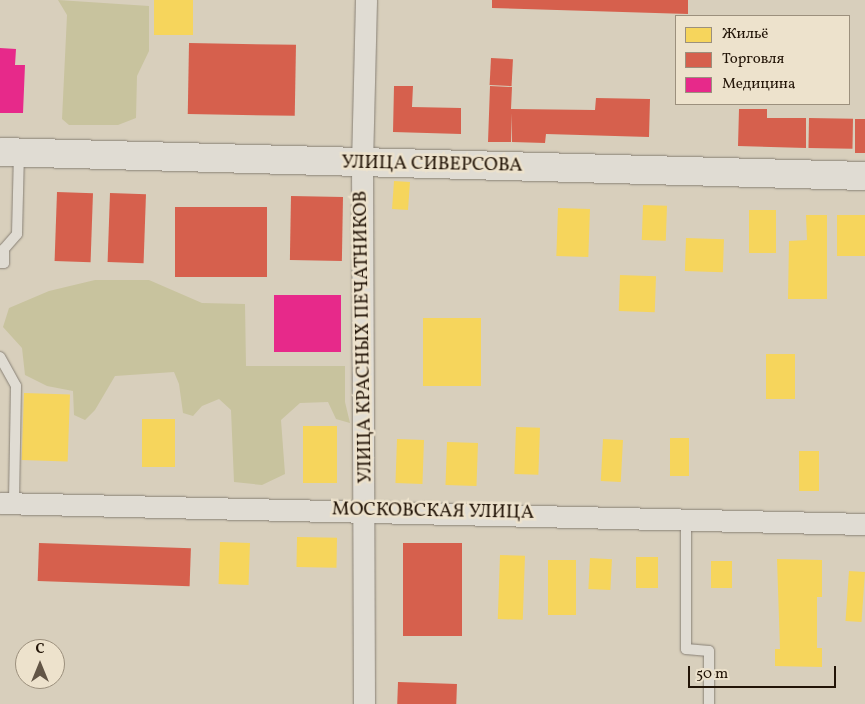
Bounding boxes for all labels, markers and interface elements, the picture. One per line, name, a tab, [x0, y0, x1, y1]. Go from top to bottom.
legend	[675, 15, 850, 105]
text: Жильё	[722, 24, 768, 45]
text: Торговля	[722, 49, 784, 70]
text: Медицина	[722, 74, 795, 95]
street label: УЛИЦА СИВЕРСОВА	[341, 152, 523, 178]
street label: УЛИЦА КРАСНЫХ ПЕЧАТНИКОВ	[350, 190, 378, 484]
street label: МОСКОВСКАЯ УЛИЦА	[332, 499, 534, 525]
north arrow	[15, 639, 65, 689]
text: С	[35, 640, 45, 659]
scale bar	[690, 656, 838, 688]
text: 50 m	[696, 664, 728, 685]

